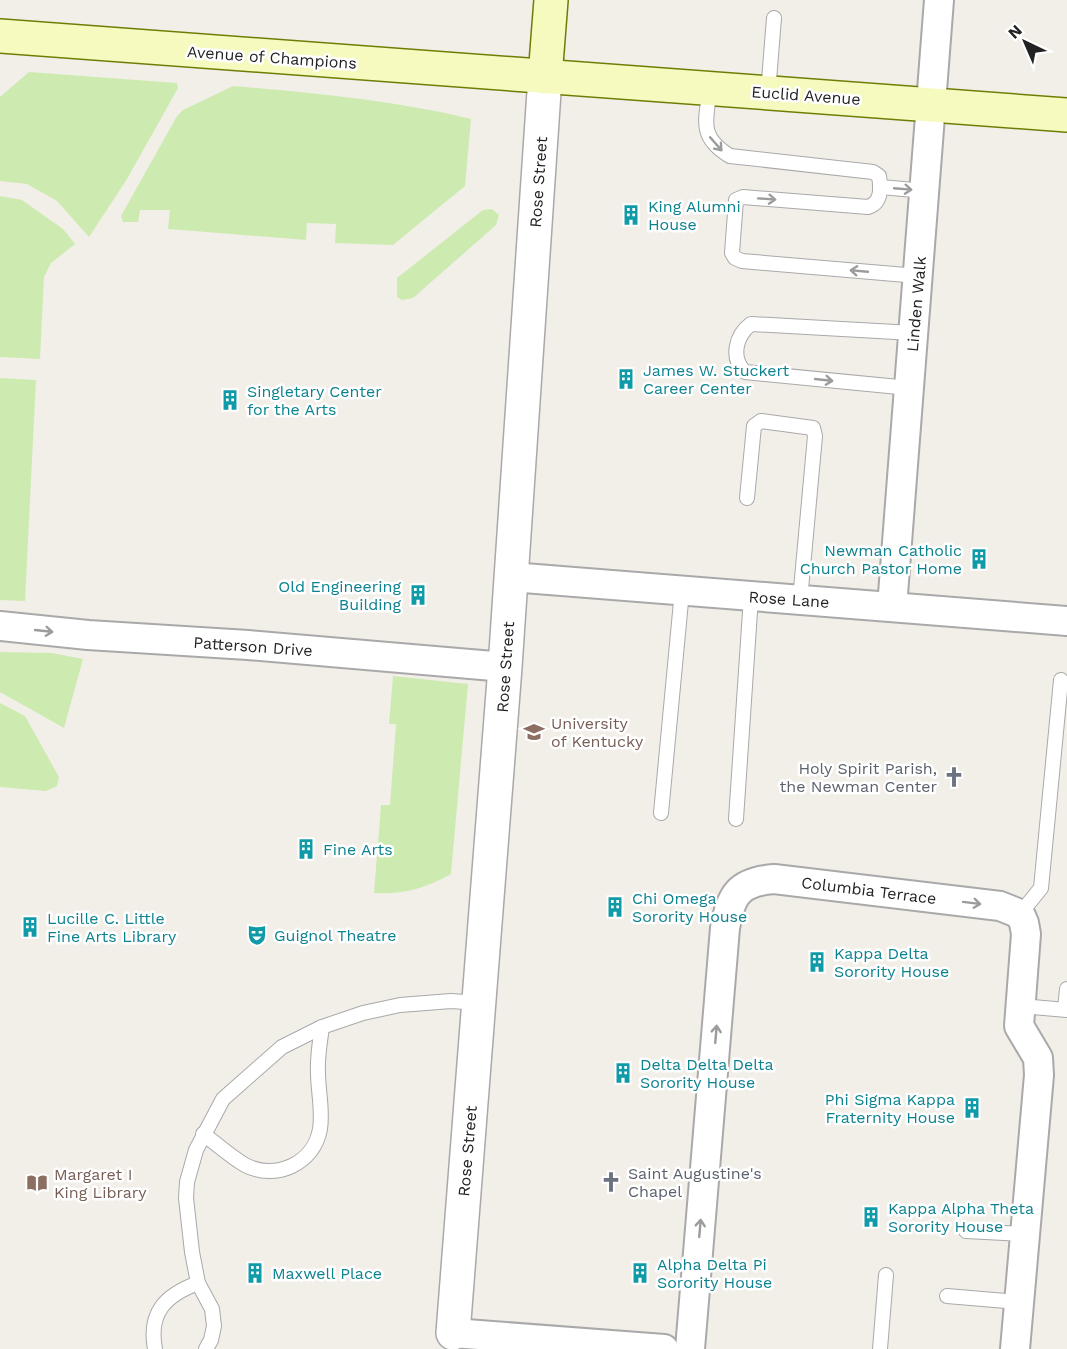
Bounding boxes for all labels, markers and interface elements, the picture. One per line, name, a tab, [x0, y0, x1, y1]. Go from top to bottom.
north arrow	[995, 12, 1055, 72]
text: N	[1004, 21, 1026, 43]
street label: Avenue of Champions	[186, 42, 357, 73]
street label: Euclid Avenue	[751, 82, 861, 109]
one-way arrow	[708, 135, 722, 151]
street label: Rose Street	[526, 136, 551, 228]
one-way arrow	[893, 184, 913, 195]
one-way arrow	[757, 194, 777, 205]
place label: King Alumni House	[648, 197, 741, 234]
building icon: King Alumni House	[619, 203, 643, 227]
street label: Linden Walk	[903, 256, 930, 353]
one-way arrow	[850, 265, 870, 276]
place label: James W. Stuckert Career Center	[643, 361, 790, 398]
building icon: James W. Stuckert Career Center	[614, 367, 638, 391]
one-way arrow	[814, 375, 834, 386]
place label: Singletary Center for the Arts	[247, 382, 382, 419]
building icon: Singletary Center for the Arts	[218, 388, 242, 412]
place label: Newman Catholic Church Pastor Home	[800, 541, 962, 578]
building icon: Newman Catholic Church Pastor Home	[967, 547, 991, 571]
place label: Old Engineering Building	[278, 577, 401, 614]
building icon: Old Engineering Building	[406, 583, 430, 607]
street label: Rose Lane	[748, 587, 830, 612]
street label: Rose Street	[493, 621, 518, 713]
one-way arrow	[34, 626, 54, 637]
street label: Patterson Drive	[193, 633, 313, 660]
place label: University of Kentucky	[551, 714, 644, 751]
school or university icon: University of Kentucky	[522, 720, 546, 744]
place label: Holy Spirit Parish, the Newman Center	[780, 759, 937, 796]
church icon: Holy Spirit Parish, the Newman Center	[942, 765, 966, 789]
building icon: Fine Arts	[294, 837, 318, 861]
place label: Fine Arts	[323, 840, 393, 859]
street label: Columbia Terrace	[800, 873, 937, 908]
place label: Chi Omega Sorority House	[632, 889, 747, 926]
building icon: Chi Omega Sorority House	[603, 895, 627, 919]
one-way arrow	[962, 897, 982, 908]
place label: Lucille C. Little Fine Arts Library	[47, 909, 177, 946]
building icon: Lucille C. Little Fine Arts Library	[18, 915, 42, 939]
theatre icon: Guignol Theatre	[245, 923, 269, 947]
place label: Guignol Theatre	[274, 926, 397, 945]
place label: Kappa Delta Sorority House	[834, 944, 949, 981]
building icon: Kappa Delta Sorority House	[805, 950, 829, 974]
one-way arrow	[711, 1024, 722, 1044]
place label: Delta Delta Delta Sorority House	[640, 1055, 774, 1092]
building icon: Delta Delta Delta Sorority House	[611, 1061, 635, 1085]
place label: Phi Sigma Kappa Fraternity House	[825, 1090, 955, 1127]
building icon: Phi Sigma Kappa Fraternity House	[960, 1096, 984, 1120]
street label: Rose Street	[454, 1104, 481, 1197]
place label: Saint Augustine's Chapel	[628, 1164, 762, 1201]
place label: Margaret I King Library	[54, 1165, 147, 1202]
church icon: Saint Augustine's Chapel	[599, 1170, 623, 1194]
library icon: Margaret I King Library	[25, 1171, 49, 1195]
place label: Kappa Alpha Theta Sorority House	[888, 1199, 1034, 1236]
building icon: Kappa Alpha Theta Sorority House	[859, 1205, 883, 1229]
one-way arrow	[695, 1218, 706, 1238]
place label: Alpha Delta Pi Sorority House	[657, 1255, 772, 1292]
building icon: Maxwell Place	[243, 1261, 267, 1285]
building icon: Alpha Delta Pi Sorority House	[628, 1261, 652, 1285]
place label: Maxwell Place	[272, 1264, 382, 1283]

